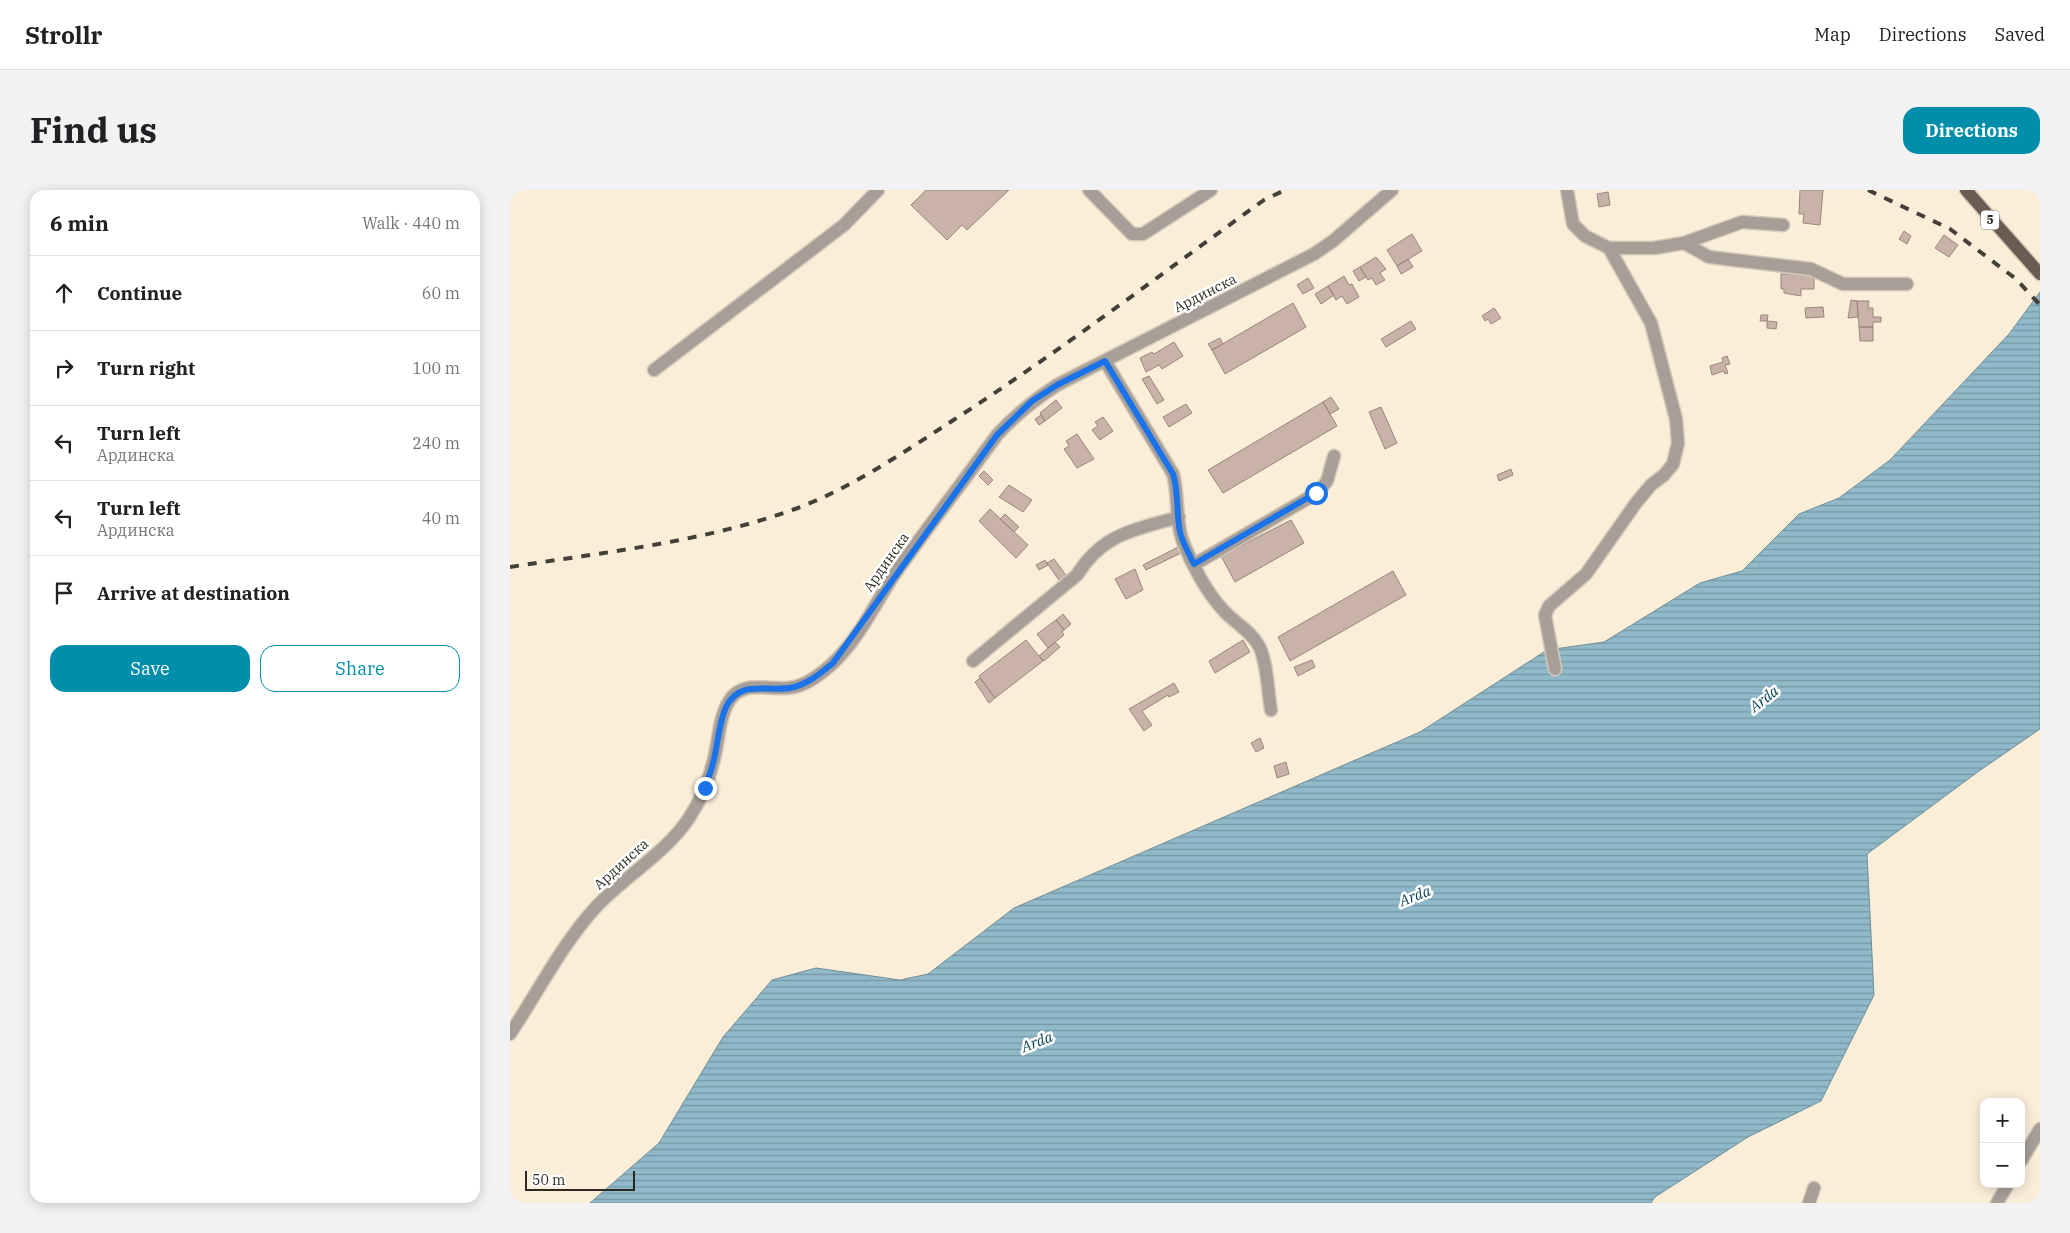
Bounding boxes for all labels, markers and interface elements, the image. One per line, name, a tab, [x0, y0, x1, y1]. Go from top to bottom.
text: Strollr	[25, 19, 102, 51]
text: Map	[1814, 23, 1851, 46]
text: Directions	[1879, 23, 1967, 46]
text: Saved	[1995, 23, 2045, 46]
text: Find us	[30, 107, 157, 153]
button: Directions	[1903, 107, 2040, 154]
text: 6 min	[50, 209, 109, 237]
road number: 5	[1981, 210, 1999, 230]
text: Walk · 440 m	[362, 213, 460, 233]
street label: Ардинска	[1171, 269, 1240, 316]
icon: ahead	[50, 279, 78, 307]
text: Continue	[97, 281, 182, 305]
text: 60 m	[422, 283, 460, 303]
icon: right	[50, 354, 78, 382]
text: Turn right	[97, 356, 195, 380]
text: 100 m	[412, 358, 460, 378]
text: Turn left	[97, 421, 180, 445]
icon: left	[50, 429, 78, 457]
text: 240 m	[412, 433, 460, 453]
text: Ардинска	[97, 445, 175, 465]
route start	[1305, 482, 1328, 505]
text: Turn left	[97, 496, 180, 520]
icon: left	[50, 504, 78, 532]
text: 40 m	[422, 508, 460, 528]
text: Ардинска	[97, 520, 175, 540]
street label: Ардинска	[859, 529, 913, 595]
icon: arrive	[50, 579, 78, 607]
text: Arrive at destination	[97, 581, 290, 605]
button: Save	[50, 645, 250, 692]
button: Share	[260, 645, 460, 692]
water label: Arda	[1744, 681, 1783, 717]
route end	[694, 777, 717, 800]
street label: Ардинска	[590, 834, 652, 893]
water label: Arda	[1395, 881, 1434, 911]
water label: Arda	[1017, 1027, 1056, 1057]
map controls	[1980, 1098, 2025, 1188]
button: +	[1980, 1098, 2025, 1143]
button: −	[1980, 1143, 2025, 1188]
scale bar	[525, 1168, 635, 1191]
text: 50 m	[532, 1171, 565, 1189]

